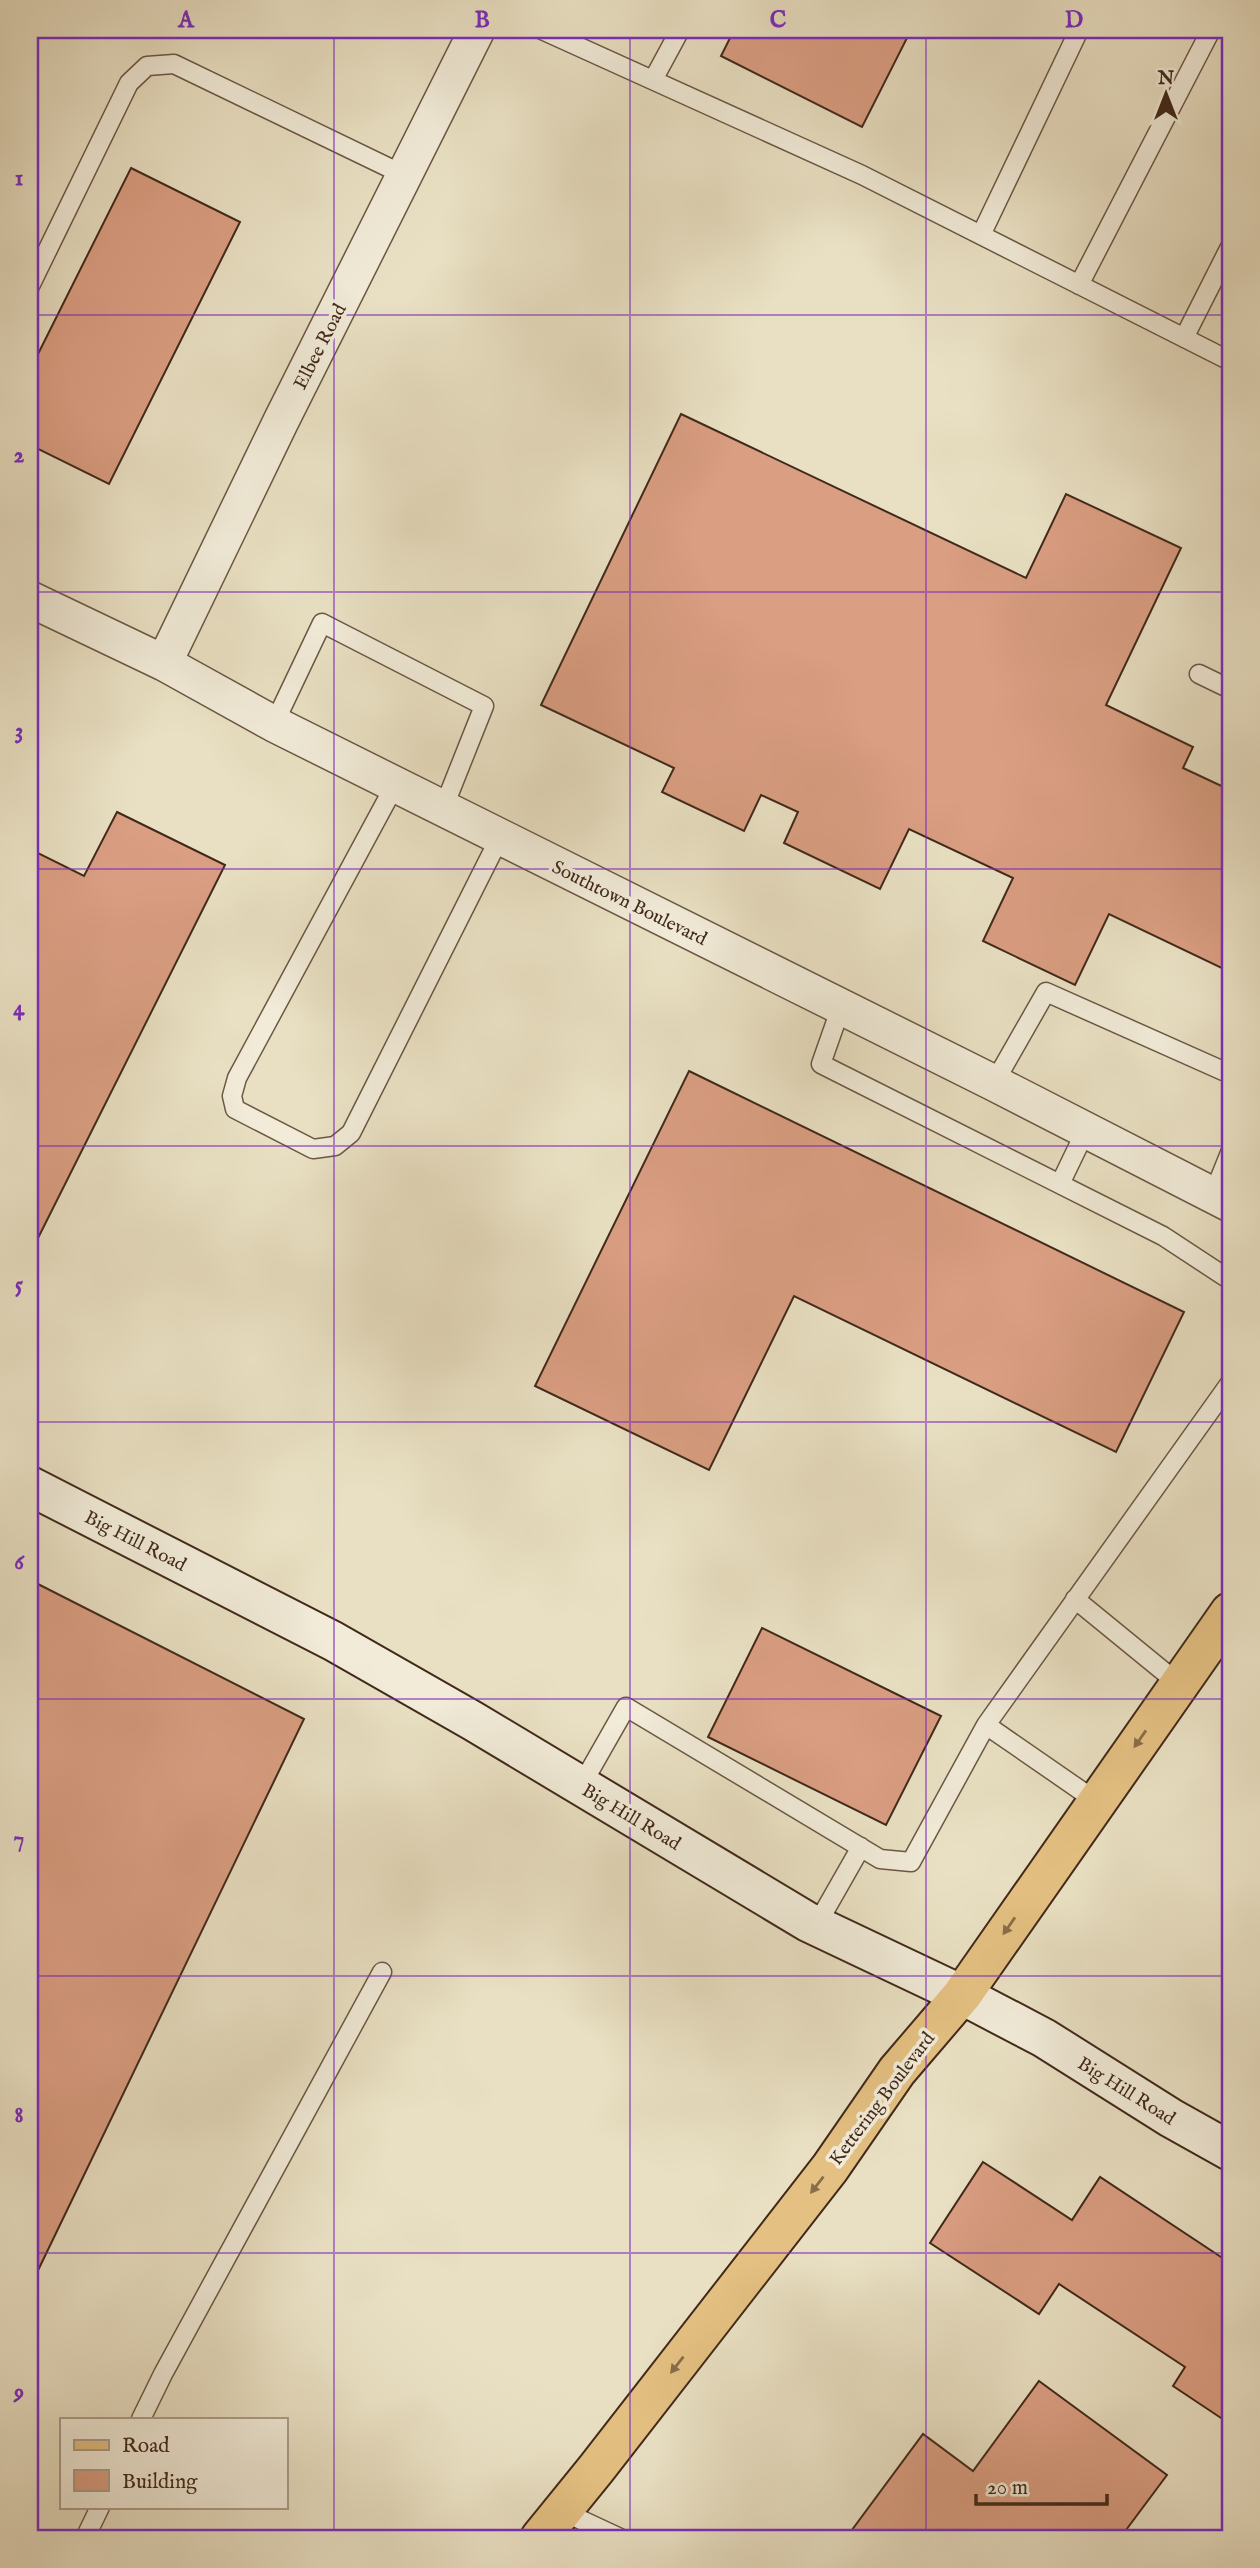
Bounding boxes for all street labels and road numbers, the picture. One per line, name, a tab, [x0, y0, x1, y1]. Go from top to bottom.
street label: Elbee Road	[289, 299, 353, 394]
street label: Southtown Boulevard	[548, 856, 711, 952]
street label: Big Hill Road	[80, 1506, 191, 1578]
street label: Big Hill Road	[577, 1779, 685, 1857]
street label: Kettering Boulevard	[825, 2027, 941, 2171]
street label: Big Hill Road	[1073, 2052, 1180, 2132]

